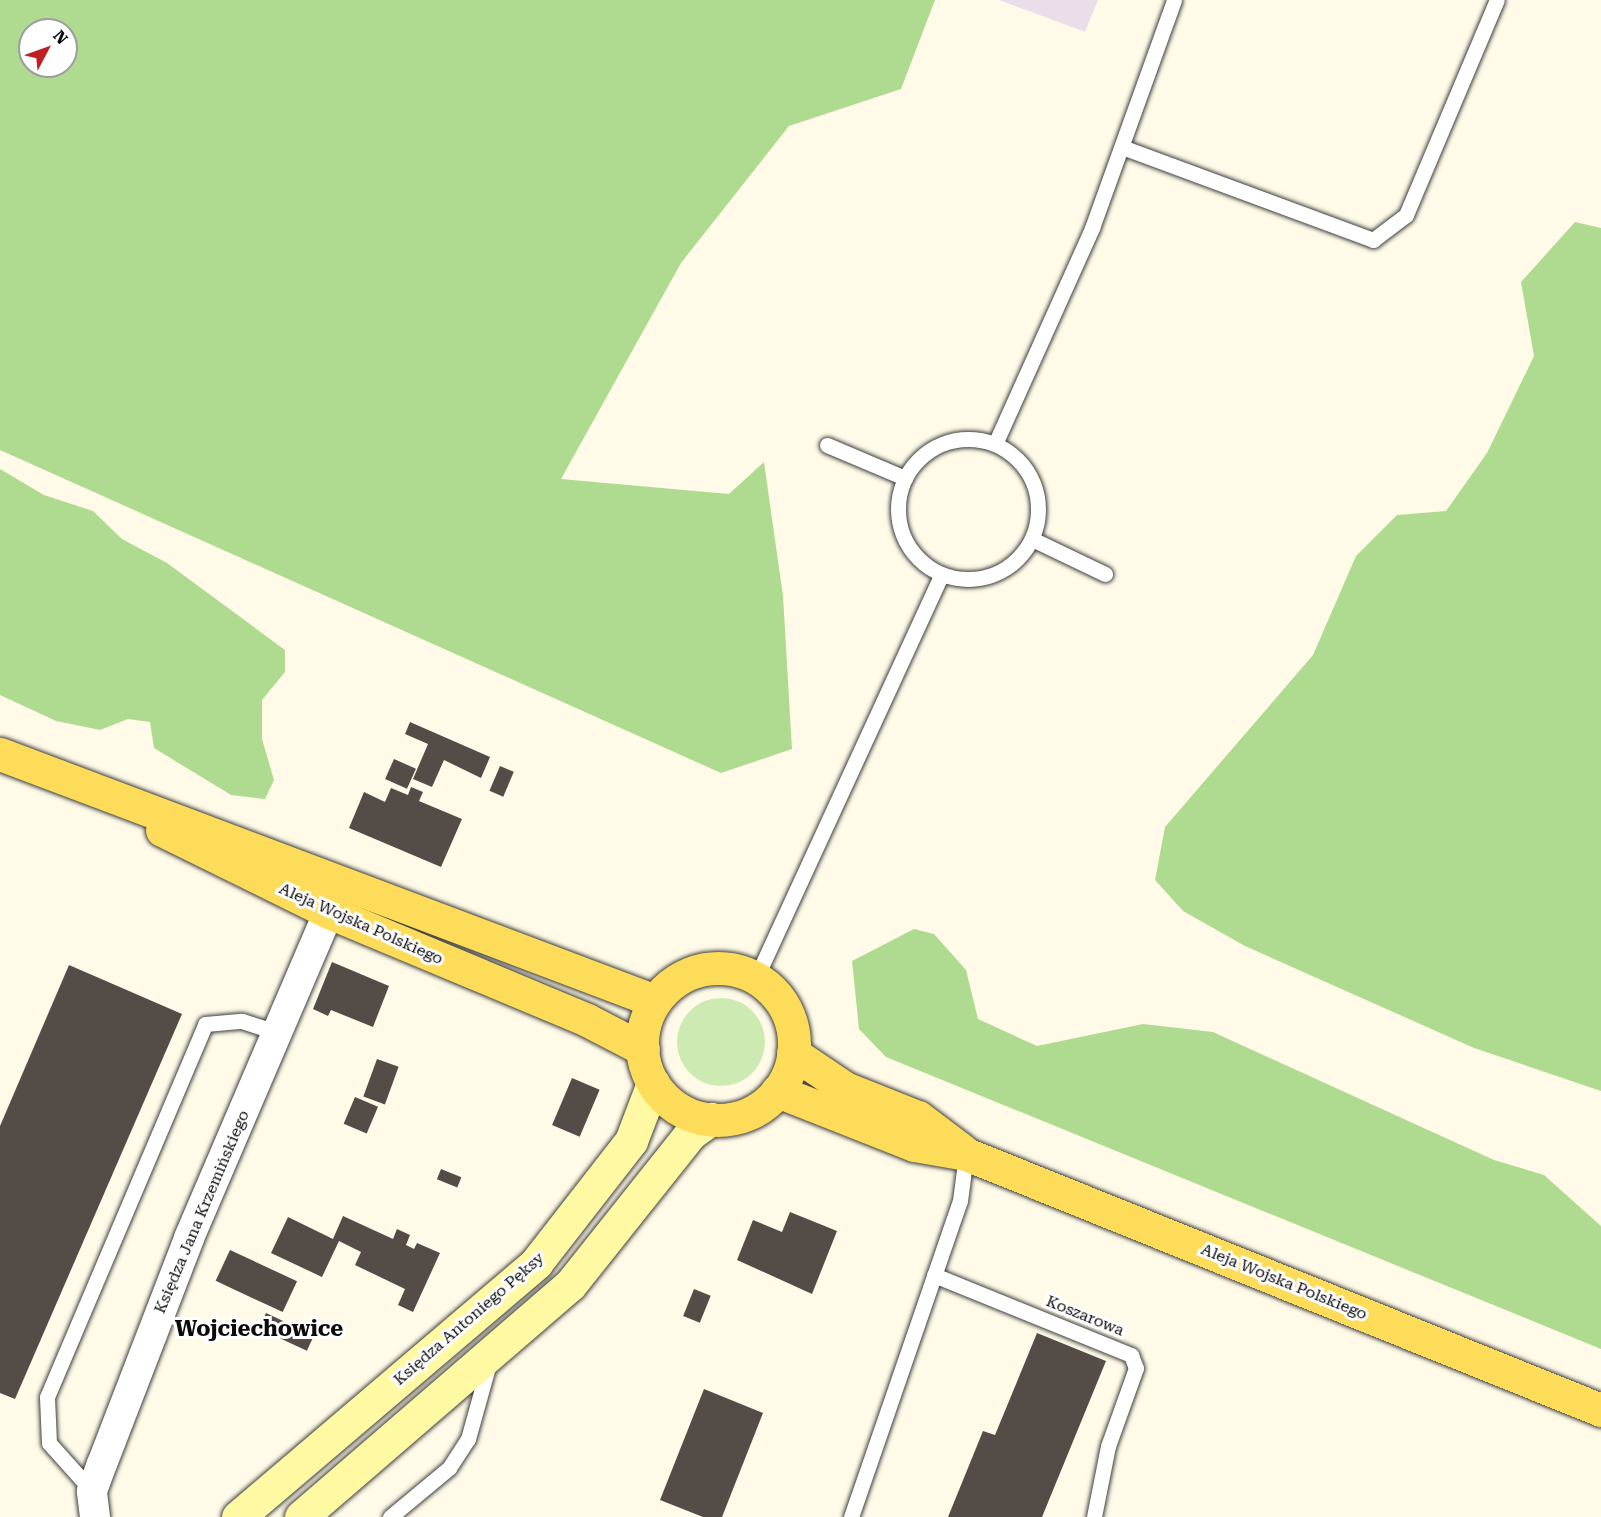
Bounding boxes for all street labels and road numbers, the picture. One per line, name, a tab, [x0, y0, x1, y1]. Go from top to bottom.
street label: Aleja Wojska Polskiego	[276, 879, 446, 969]
street label: Księdza Jana Krzemińskiego	[150, 1108, 254, 1316]
street label: Aleja Wojska Polskiego	[1198, 1240, 1370, 1324]
street label: Księdza Antoniego Pęksy	[390, 1248, 548, 1390]
street label: Koszarowa	[1043, 1292, 1127, 1340]

